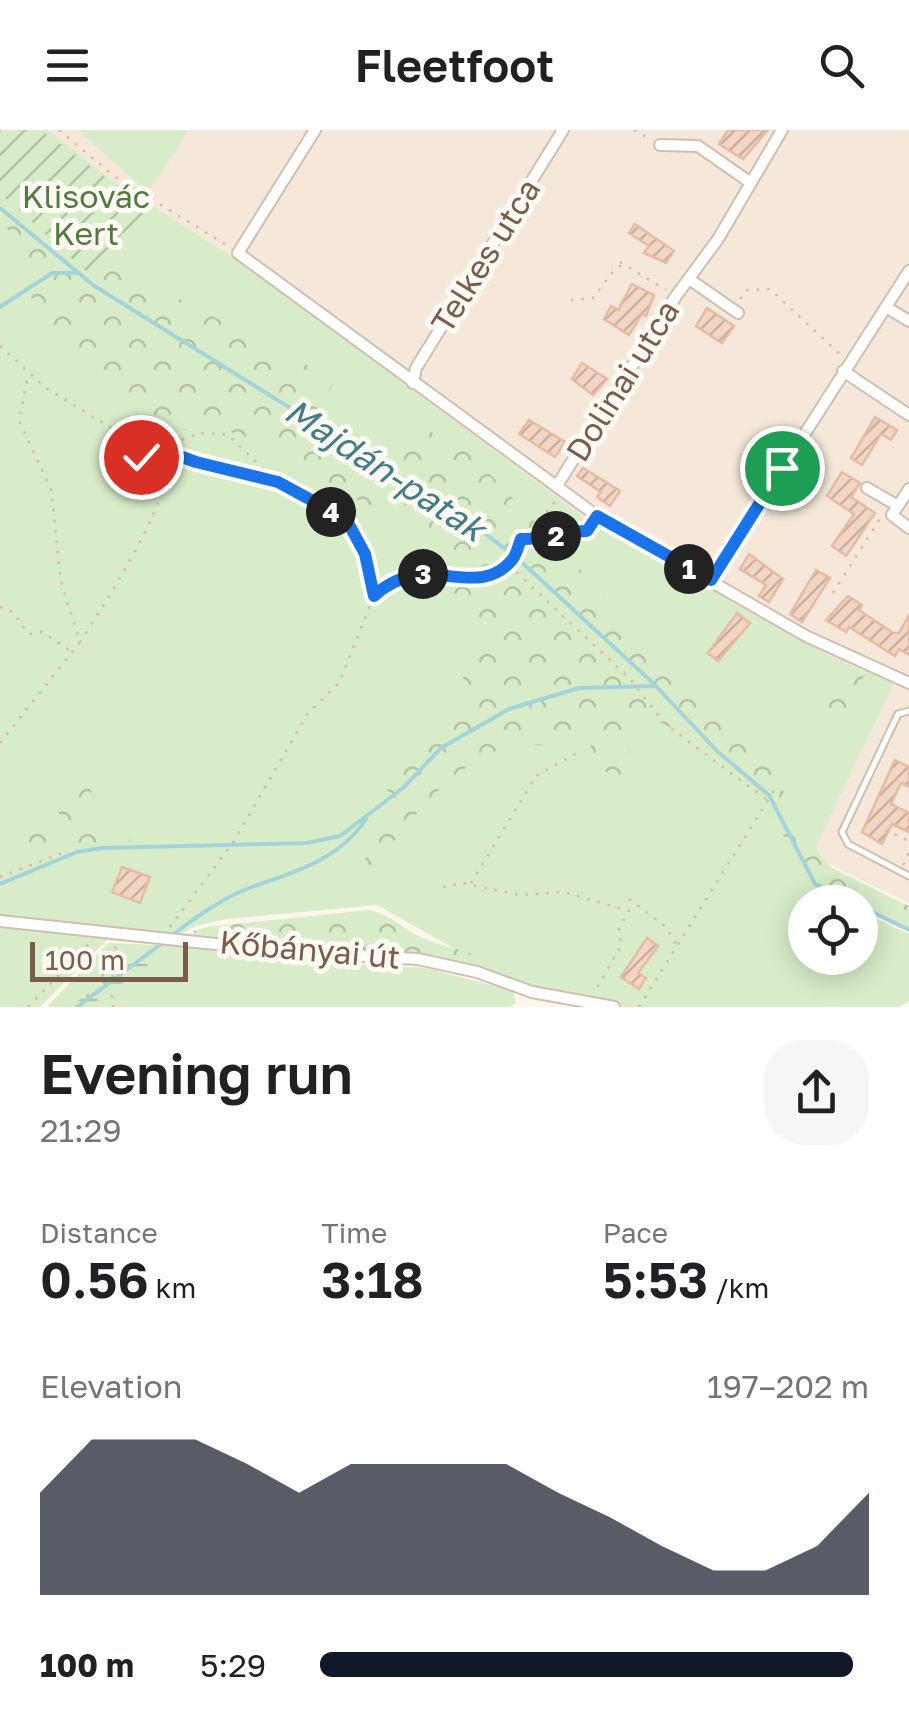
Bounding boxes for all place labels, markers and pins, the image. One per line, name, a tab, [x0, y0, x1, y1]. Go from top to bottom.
pin	[99, 415, 184, 500]
pin	[740, 426, 825, 511]
pin: 4	[306, 487, 356, 537]
pin: 2	[531, 511, 581, 561]
pin: 1	[664, 544, 714, 594]
pin: 3	[398, 549, 448, 599]

